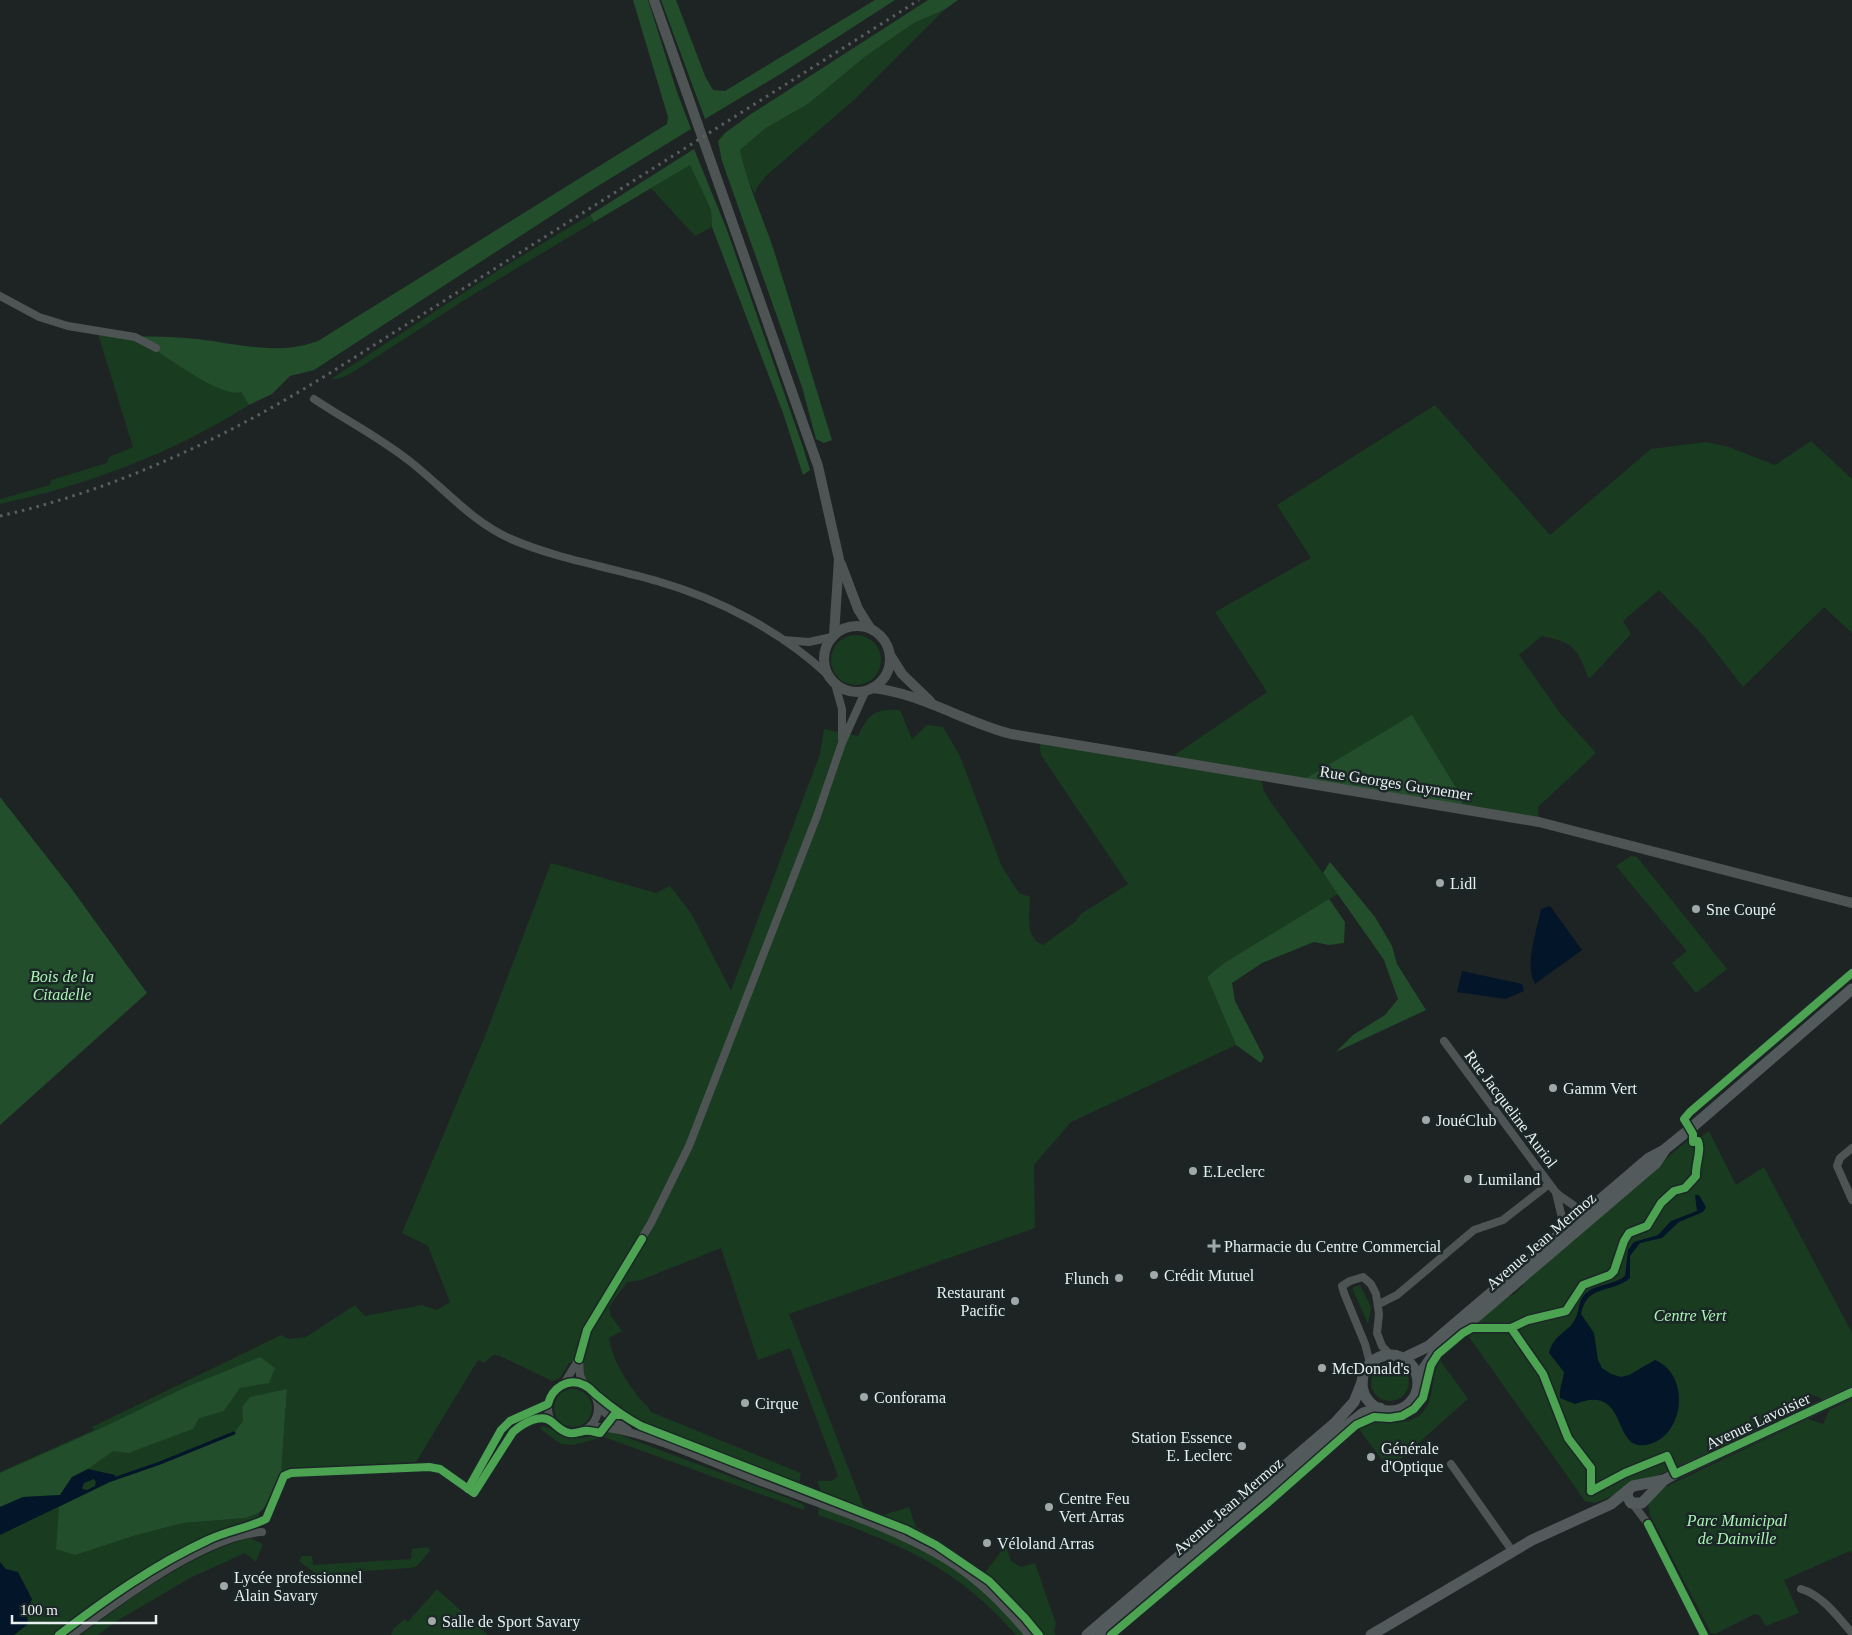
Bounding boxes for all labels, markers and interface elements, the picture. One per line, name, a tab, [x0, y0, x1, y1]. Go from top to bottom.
street label: Rue Georges Guynemer	[1318, 763, 1474, 805]
place label: Lidl	[1450, 875, 1477, 892]
marker: Lidl	[1434, 877, 1446, 889]
place label: Sne Coupé	[1706, 901, 1776, 919]
marker: Sne Coupé	[1690, 903, 1702, 915]
park label: Bois de la Citadelle	[30, 968, 94, 1003]
street label: Rue Jacqueline Auriol	[1461, 1047, 1561, 1172]
place label: Gamm Vert	[1563, 1080, 1637, 1097]
marker: Gamm Vert	[1547, 1082, 1559, 1094]
place label: JouéClub	[1436, 1112, 1496, 1129]
marker: JouéClub	[1420, 1114, 1432, 1126]
place label: E.Leclerc	[1203, 1163, 1265, 1180]
marker: E.Leclerc	[1187, 1165, 1199, 1177]
place label: Lumiland	[1478, 1171, 1540, 1188]
marker: Lumiland	[1462, 1173, 1474, 1185]
street label: Avenue Jean Mermoz	[1483, 1189, 1599, 1293]
place label: Pharmacie du Centre Commercial	[1224, 1238, 1442, 1255]
marker: Pharmacie du Centre Commercial	[1208, 1240, 1220, 1252]
place label: Crédit Mutuel	[1164, 1267, 1255, 1284]
marker: Crédit Mutuel	[1148, 1269, 1160, 1281]
place label: Flunch	[1065, 1270, 1109, 1287]
marker: Flunch	[1113, 1272, 1125, 1284]
place label: Restaurant Pacific	[937, 1284, 1006, 1319]
marker: Restaurant Pacific	[1009, 1295, 1021, 1307]
park label: Centre Vert	[1654, 1307, 1727, 1324]
place label: McDonald's	[1332, 1360, 1410, 1377]
marker: McDonald's	[1316, 1362, 1328, 1374]
place label: Conforama	[874, 1389, 946, 1406]
street label: Avenue Lavoisier	[1703, 1389, 1813, 1453]
marker: Conforama	[858, 1391, 870, 1403]
place label: Cirque	[755, 1395, 799, 1413]
marker: Cirque	[739, 1397, 751, 1409]
place label: Station Essence E. Leclerc	[1131, 1429, 1232, 1464]
marker: Station Essence E. Leclerc	[1236, 1440, 1248, 1452]
place label: Générale d'Optique	[1381, 1440, 1443, 1476]
marker: Générale d'Optique	[1365, 1451, 1377, 1463]
street label: Avenue Jean Mermoz	[1170, 1454, 1286, 1558]
place label: Centre Feu Vert Arras	[1059, 1490, 1130, 1525]
marker: Centre Feu Vert Arras	[1043, 1501, 1055, 1513]
park label: Parc Municipal de Dainville	[1686, 1512, 1788, 1547]
place label: Véloland Arras	[997, 1535, 1094, 1552]
marker: Véloland Arras	[981, 1537, 993, 1549]
place label: Lycée professionnel Alain Savary	[234, 1569, 363, 1605]
marker: Lycée professionnel Alain Savary	[218, 1580, 230, 1592]
scale bar	[12, 1592, 156, 1624]
text: 100 m	[20, 1602, 58, 1618]
place label: Salle de Sport Savary	[442, 1613, 580, 1631]
marker: Salle de Sport Savary	[426, 1615, 438, 1627]

